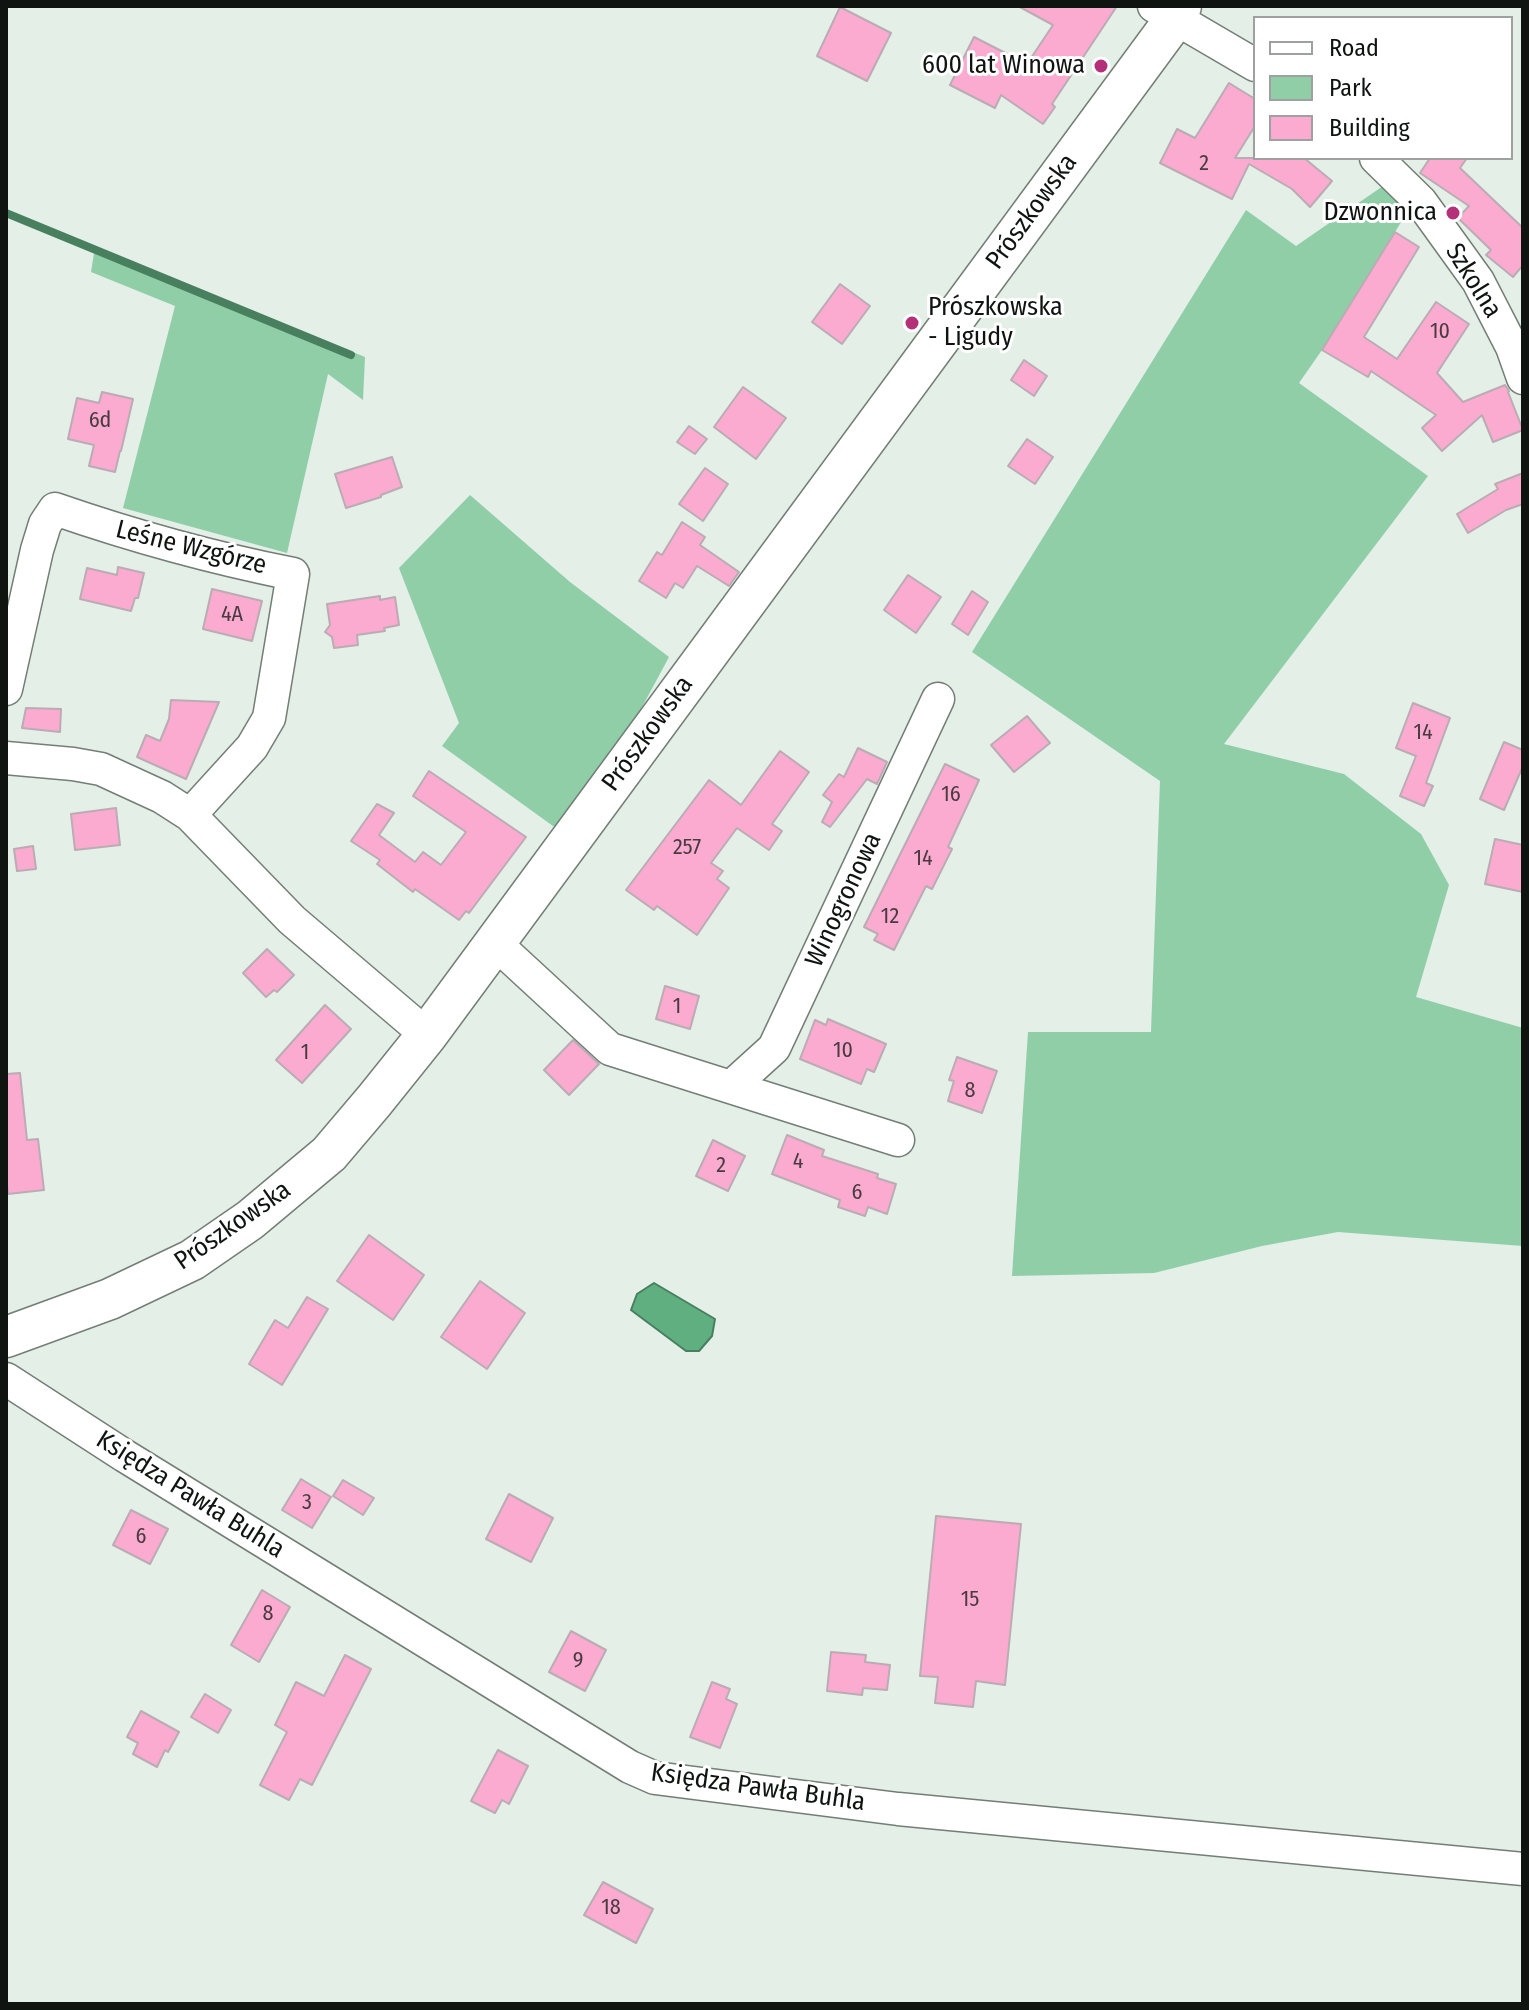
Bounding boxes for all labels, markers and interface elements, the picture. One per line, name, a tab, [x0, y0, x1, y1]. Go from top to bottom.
legend	[1253, 16, 1513, 160]
text: Road	[1329, 34, 1379, 62]
place label: 600 lat Winowa	[922, 50, 1085, 82]
marker: 600 lat Winowa	[1092, 57, 1110, 75]
text: Park	[1329, 74, 1372, 102]
text: Building	[1329, 114, 1410, 142]
street label: Prószkowska	[980, 148, 1084, 276]
house number: 2	[1199, 151, 1209, 177]
place label: Dzwonnica	[1324, 197, 1437, 229]
marker: Dzwonnica	[1444, 204, 1462, 222]
street label: Szkolna	[1438, 238, 1508, 324]
place label: Prószkowska - Ligudy	[928, 292, 1063, 354]
marker: Prószkowska - Ligudy	[903, 314, 921, 332]
house number: 10	[1430, 319, 1450, 345]
house number: 6d	[89, 408, 111, 434]
street label: Leśne Wzgórze	[113, 514, 269, 582]
house number: 4A	[221, 602, 243, 628]
street label: Prószkowska	[596, 670, 700, 798]
house number: 14	[1413, 720, 1433, 746]
house number: 16	[941, 782, 961, 808]
street label: Winogronowa	[799, 828, 889, 972]
house number: 257	[673, 835, 701, 861]
house number: 14	[913, 846, 933, 872]
house number: 12	[881, 904, 899, 930]
house number: 1	[673, 994, 681, 1020]
house number: 10	[833, 1038, 853, 1064]
house number: 1	[301, 1040, 309, 1066]
house number: 8	[965, 1078, 975, 1104]
house number: 4	[793, 1149, 803, 1175]
house number: 2	[716, 1153, 726, 1179]
street label: Prószkowska	[169, 1175, 297, 1277]
house number: 6	[852, 1180, 862, 1206]
street label: Księdza Pawła Buhla	[90, 1425, 290, 1565]
house number: 3	[302, 1490, 312, 1516]
house number: 6	[136, 1524, 146, 1550]
house number: 15	[961, 1587, 979, 1613]
house number: 8	[263, 1601, 273, 1627]
house number: 9	[573, 1648, 583, 1674]
street label: Księdza Pawła Buhla	[649, 1758, 867, 1818]
house number: 18	[601, 1895, 621, 1921]

